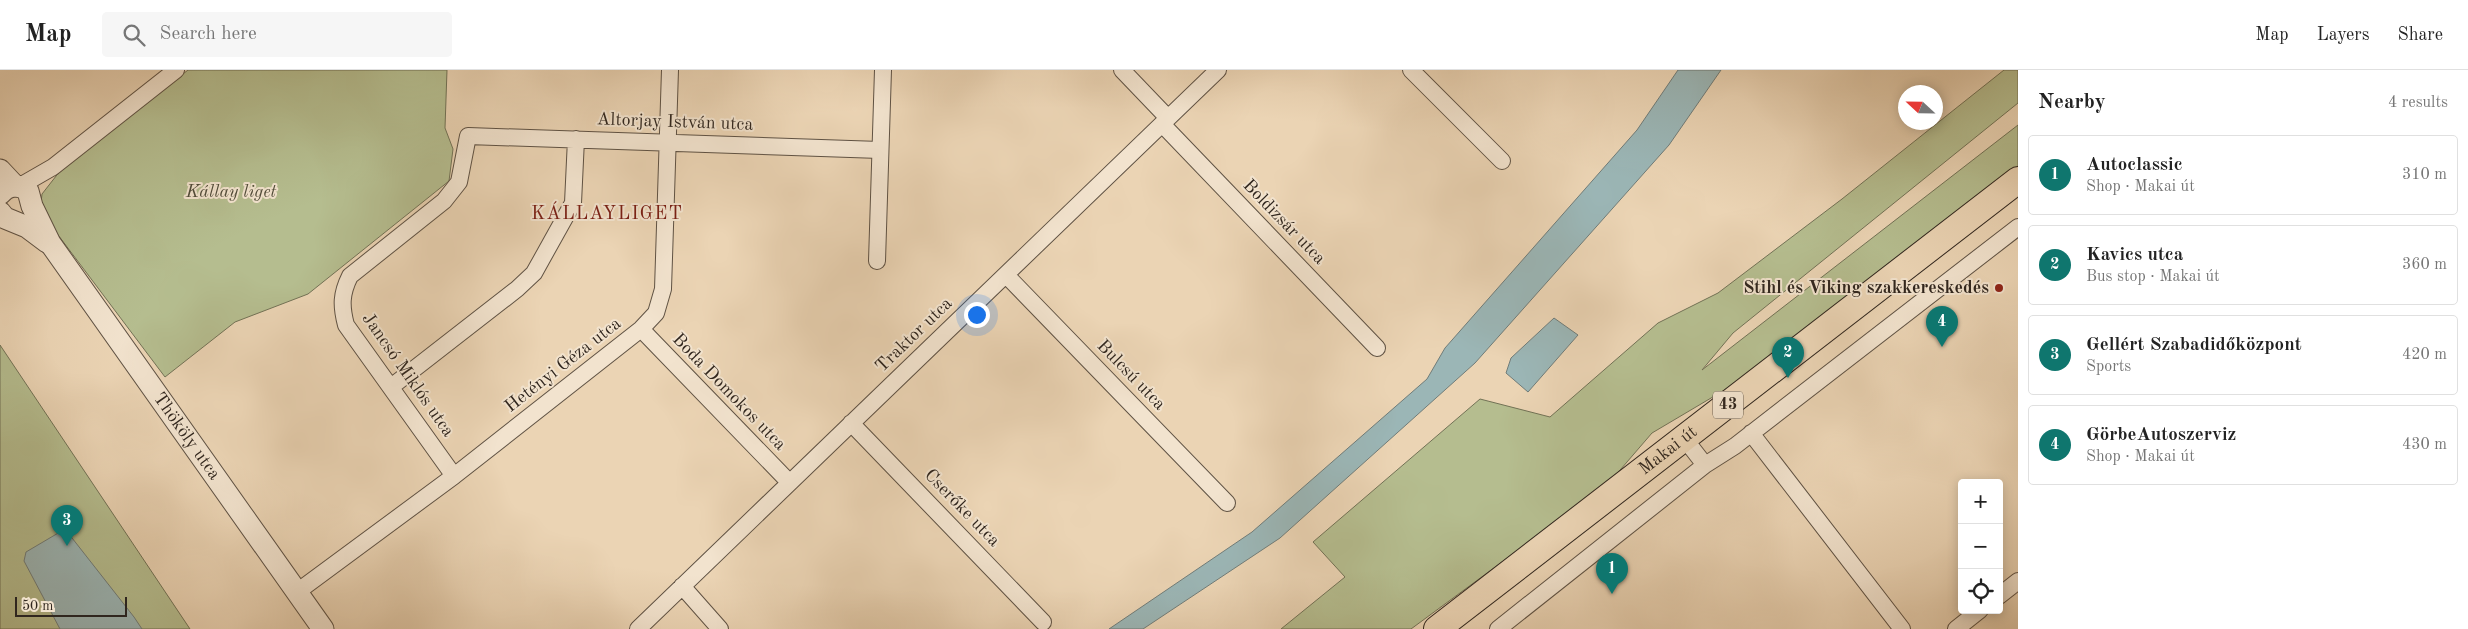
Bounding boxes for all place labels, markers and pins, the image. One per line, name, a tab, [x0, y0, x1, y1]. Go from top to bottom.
place label: Stihl és Viking szakkereskedés	[1743, 279, 1989, 297]
marker: Stihl és Viking szakkereskedés	[1993, 282, 2005, 294]
pin: 4	[1926, 306, 1958, 347]
pin: 2	[1772, 337, 1804, 378]
pin: 3	[51, 505, 83, 546]
pin: 1	[1596, 553, 1628, 594]

